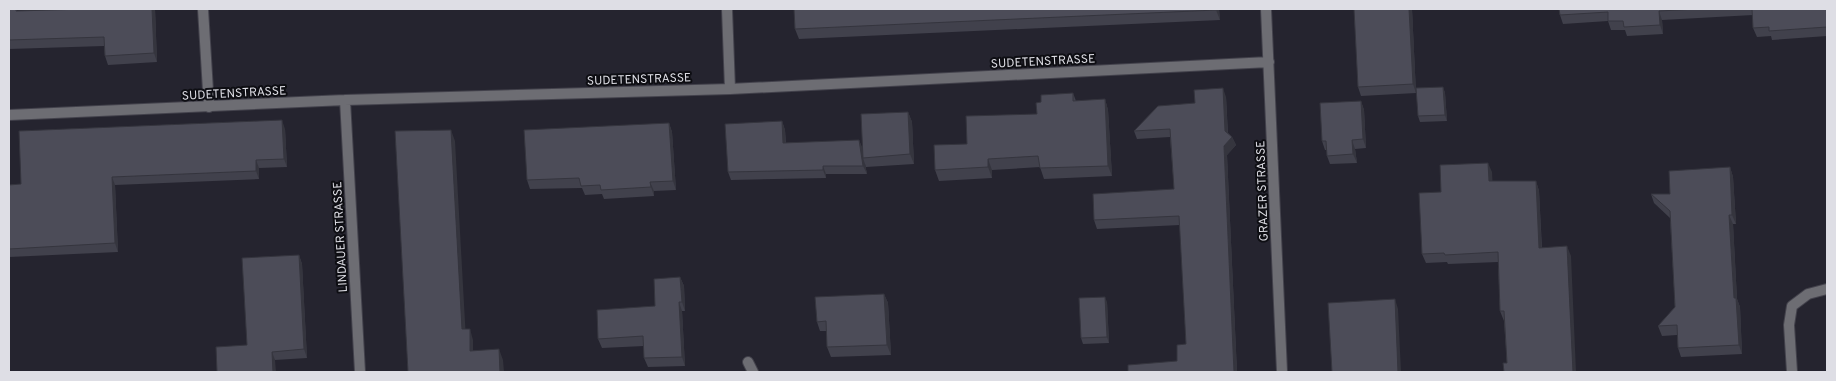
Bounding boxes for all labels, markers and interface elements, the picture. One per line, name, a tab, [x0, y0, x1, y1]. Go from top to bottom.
street label: SUDETENSTRASSE	[991, 51, 1096, 73]
street label: SUDETENSTRASSE	[587, 70, 691, 90]
street label: SUDETENSTRASSE	[182, 83, 287, 105]
street label: GRAZER STRASSE	[1253, 140, 1273, 242]
street label: LINDAUER STRASSE	[330, 181, 352, 293]

